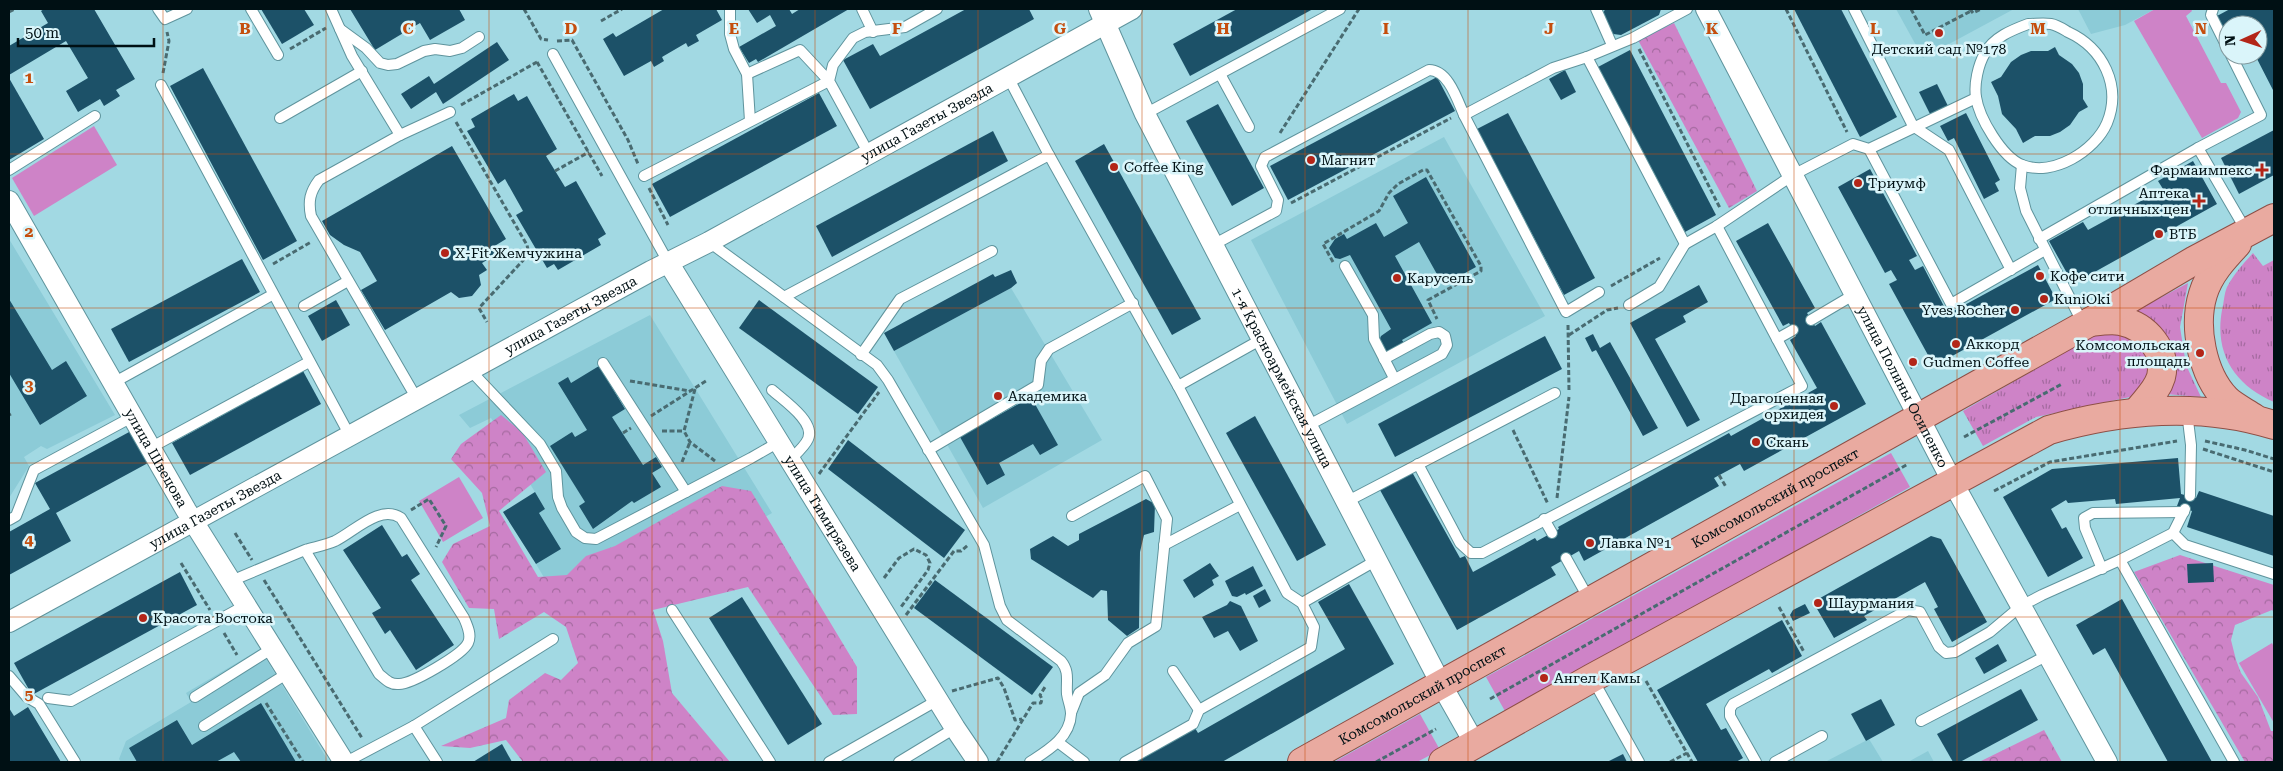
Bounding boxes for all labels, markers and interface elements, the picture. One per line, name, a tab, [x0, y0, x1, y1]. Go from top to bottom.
scale bar	[18, 15, 154, 47]
north arrow	[2218, 15, 2268, 65]
text: B	[239, 19, 251, 38]
text: C	[402, 19, 414, 38]
text: D	[565, 19, 578, 38]
text: E	[729, 19, 739, 38]
text: F	[892, 19, 902, 38]
text: G	[1054, 19, 1067, 38]
text: H	[1216, 19, 1230, 38]
text: I	[1383, 19, 1389, 38]
text: J	[1544, 19, 1554, 38]
text: K	[1706, 19, 1719, 38]
text: L	[1870, 19, 1880, 38]
text: M	[2030, 19, 2046, 38]
text: N	[2195, 19, 2207, 38]
text: 50 m	[25, 24, 60, 42]
marker: Детский сад №178	[1933, 27, 1945, 39]
text: N	[2222, 35, 2238, 46]
place label: Детский сад №178	[1872, 41, 2006, 57]
text: 1	[25, 68, 34, 87]
street label: улица Газеты Звезда	[858, 79, 996, 165]
place label: Магнит	[1321, 152, 1375, 168]
marker: Магнит	[1305, 154, 1317, 166]
place label: Coffee King	[1124, 159, 1203, 175]
marker: Coffee King	[1108, 161, 1120, 173]
place label: Фармаимпекс	[2150, 162, 2252, 178]
marker: Фармаимпекс	[2256, 164, 2268, 176]
place label: Триумф	[1868, 175, 1926, 191]
marker: Триумф	[1852, 177, 1864, 189]
place label: Аптека отличных цен	[2088, 185, 2189, 217]
marker: Аптека отличных цен	[2193, 195, 2205, 207]
text: 2	[25, 222, 34, 241]
place label: ВТБ	[2169, 226, 2197, 242]
marker: ВТБ	[2153, 228, 2165, 240]
place label: X-Fit Жемчужина	[455, 245, 582, 261]
marker: X-Fit Жемчужина	[439, 247, 451, 259]
place label: Кофе сити	[2050, 268, 2125, 284]
place label: Карусель	[1407, 270, 1474, 286]
marker: Кофе сити	[2034, 270, 2046, 282]
street label: улица Газеты Звезда	[502, 272, 640, 357]
marker: Карусель	[1391, 272, 1403, 284]
street label: 1-я Красноармейская улица	[1229, 285, 1336, 471]
place label: KuniOki	[2054, 291, 2111, 307]
marker: KuniOki	[2038, 293, 2050, 305]
place label: Yves Rocher	[1922, 302, 2005, 318]
street label: улица Полины Осипенко	[1854, 303, 1952, 470]
marker: Yves Rocher	[2009, 304, 2021, 316]
place label: Аккорд	[1966, 336, 2020, 352]
place label: Комсомольская площадь	[2076, 337, 2191, 369]
marker: Аккорд	[1950, 338, 1962, 350]
marker: Комсомольская площадь	[2194, 347, 2206, 359]
place label: Gudmen Coffee	[1923, 354, 2029, 370]
marker: Gudmen Coffee	[1907, 356, 1919, 368]
text: 3	[25, 376, 34, 395]
place label: Академика	[1008, 388, 1087, 404]
marker: Академика	[992, 390, 1004, 402]
place label: Драгоценная орхидея	[1730, 390, 1824, 422]
marker: Драгоценная орхидея	[1828, 400, 1840, 412]
street label: улица Швецова	[122, 406, 191, 510]
place label: Скань	[1766, 434, 1809, 450]
marker: Скань	[1750, 436, 1762, 448]
street label: Комсомольский проспект	[1689, 445, 1862, 551]
street label: улица Тимирязева	[781, 452, 865, 574]
street label: улица Газеты Звезда	[146, 467, 284, 552]
text: 4	[25, 530, 34, 549]
place label: Лавка №1	[1600, 535, 1672, 551]
marker: Лавка №1	[1584, 537, 1596, 549]
place label: Шаурмания	[1828, 595, 1914, 611]
marker: Шаурмания	[1812, 597, 1824, 609]
place label: Красота Востока	[153, 610, 273, 626]
marker: Красота Востока	[137, 612, 149, 624]
street label: Комсомольский проспект	[1336, 642, 1509, 748]
place label: Ангел Камы	[1554, 670, 1640, 686]
marker: Ангел Камы	[1538, 672, 1550, 684]
text: 5	[25, 685, 34, 704]

